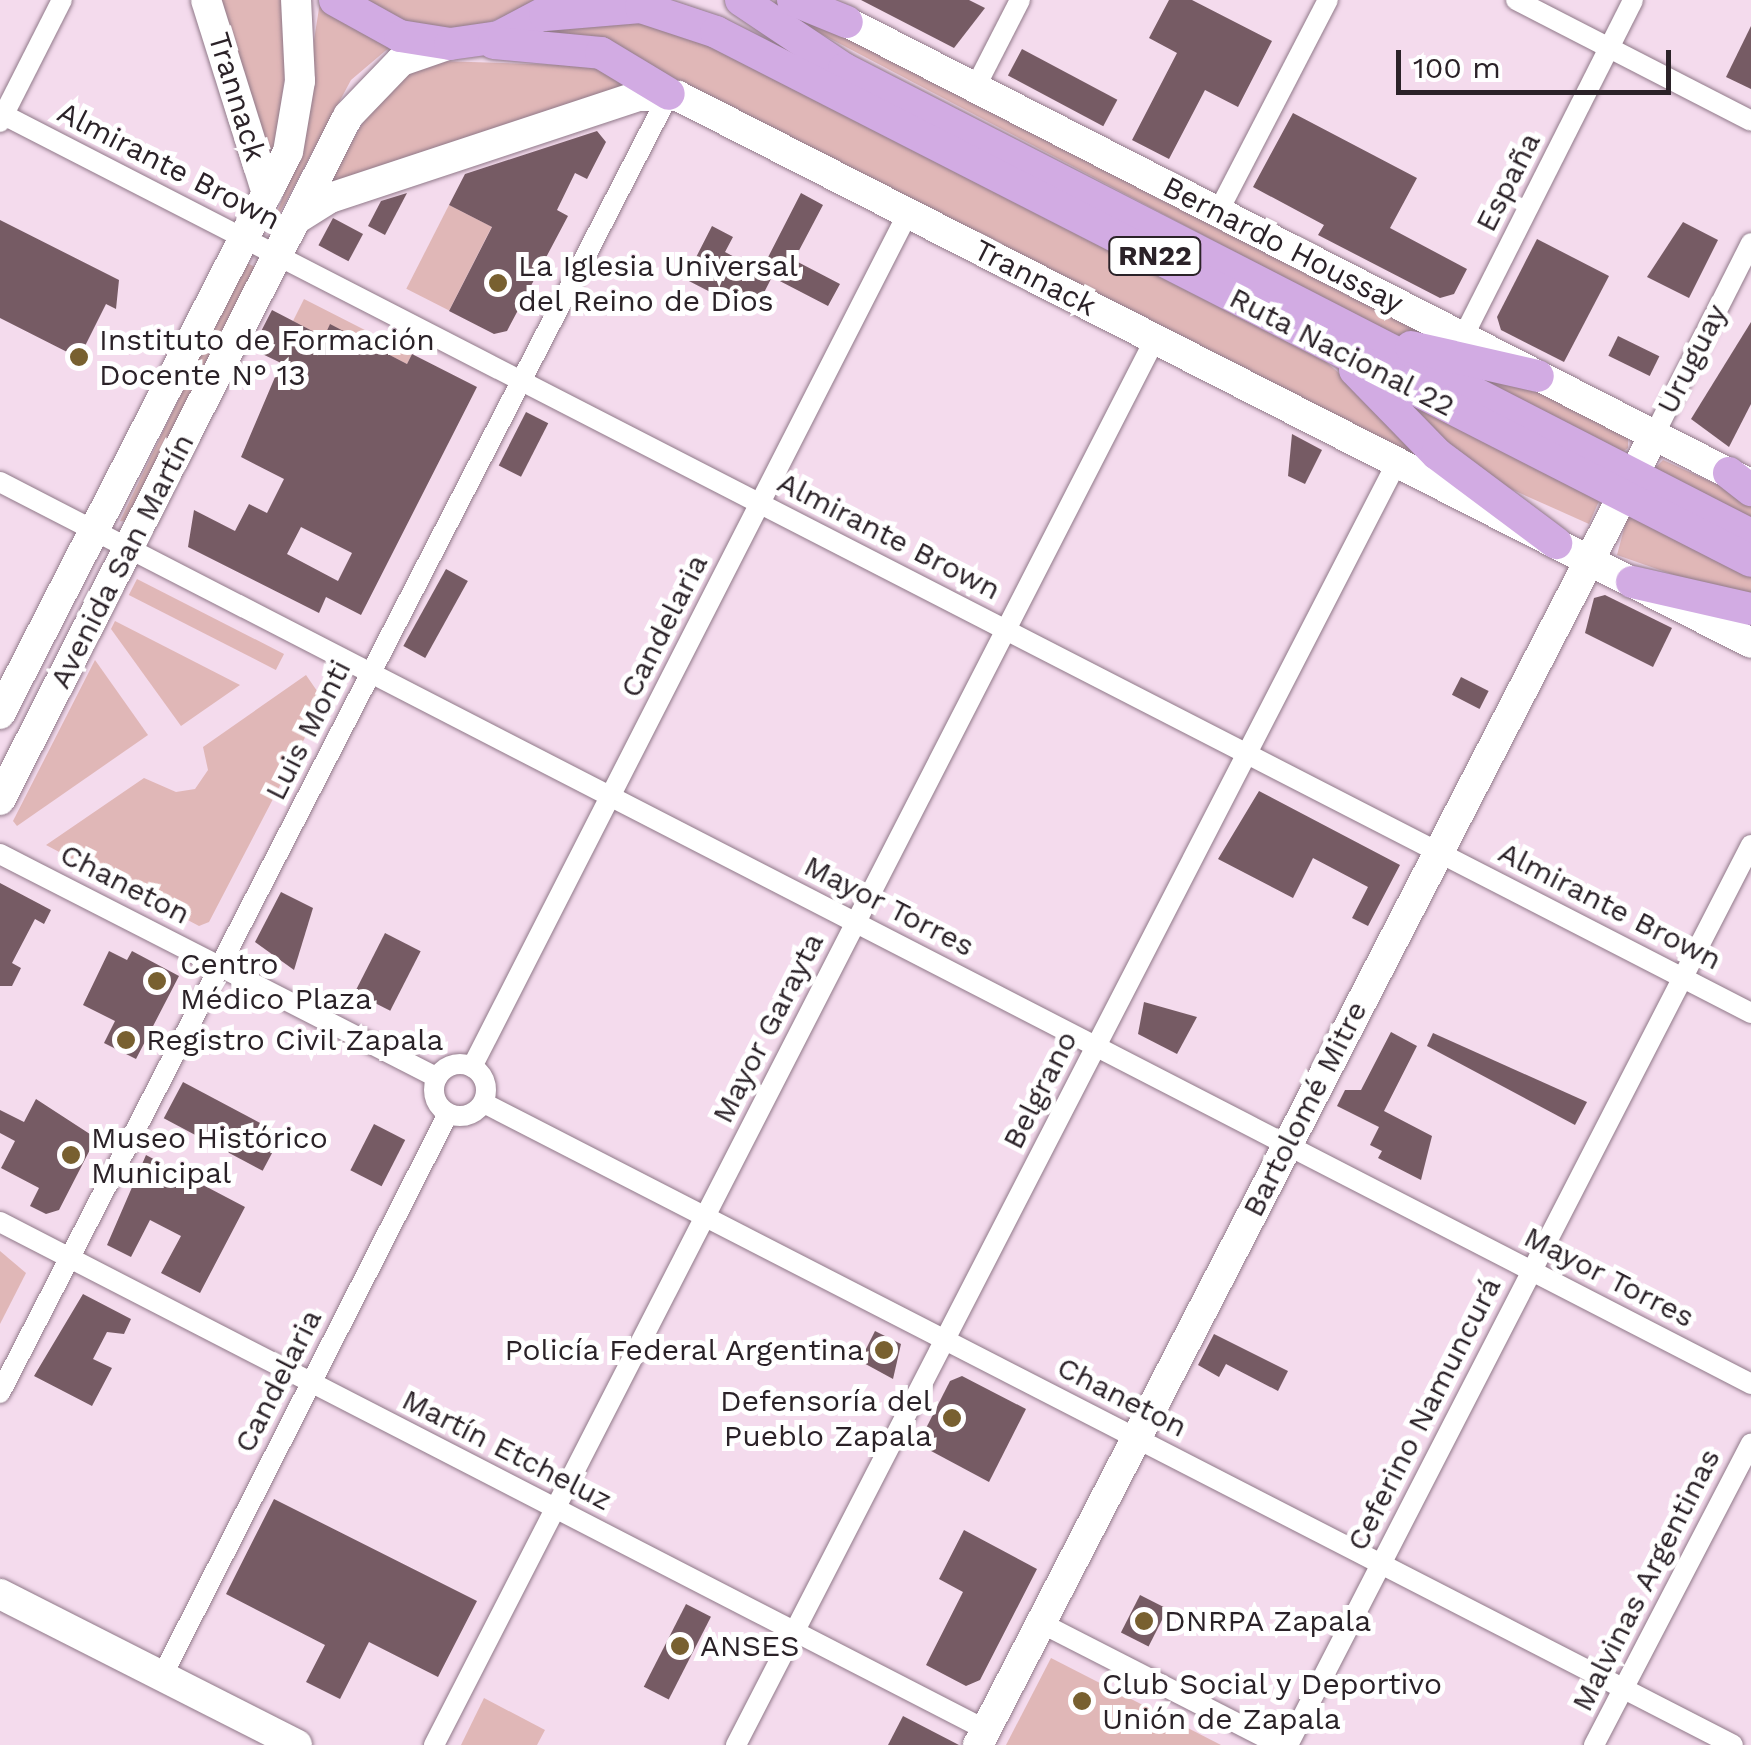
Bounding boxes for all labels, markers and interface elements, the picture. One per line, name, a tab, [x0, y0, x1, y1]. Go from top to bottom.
street label: Trannack	[200, 28, 274, 166]
scale bar	[1401, 30, 1676, 92]
text: 100 m	[1413, 50, 1501, 85]
street label: Almirante Brown	[52, 94, 286, 238]
street label: España	[1468, 126, 1548, 238]
street label: Bernardo Houssay	[1157, 169, 1409, 321]
street label: Trannack	[968, 232, 1102, 324]
road number: RN22	[1108, 233, 1202, 279]
place label: La Iglesia Universal del Reino de Dios	[518, 248, 799, 318]
marker: La Iglesia Universal del Reino de Dios	[487, 272, 509, 294]
street label: Ruta Nacional 22	[1223, 279, 1461, 425]
street label: Uruguay	[1649, 298, 1735, 420]
place label: Instituto de Formación Docente N° 13	[99, 322, 435, 392]
marker: Instituto de Formación Docente N° 13	[68, 346, 90, 368]
street label: Avenida San Martín	[42, 427, 202, 695]
street label: Almirante Brown	[772, 464, 1006, 608]
street label: Candelaria	[613, 549, 715, 703]
street label: Luis Monti	[257, 654, 359, 806]
street label: Almirante Brown	[1493, 834, 1727, 978]
street label: Chaneton	[54, 836, 196, 932]
street label: Mayor Torres	[797, 847, 981, 965]
street label: Mayor Garayta	[704, 927, 832, 1129]
place label: Centro Médico Plaza	[180, 946, 372, 1016]
marker: Centro Médico Plaza	[144, 968, 170, 994]
street label: Bartolomé Mitre	[1235, 995, 1375, 1223]
place label: Registro Civil Zapala	[146, 1022, 444, 1058]
street label: Belgrano	[995, 1025, 1085, 1155]
marker: Registro Civil Zapala	[115, 1029, 137, 1051]
place label: Museo Histórico Municipal	[91, 1120, 328, 1190]
marker: Museo Histórico Municipal	[60, 1144, 82, 1166]
street label: Mayor Torres	[1517, 1218, 1701, 1336]
street label: Ceferino Namuncurá	[1339, 1271, 1509, 1557]
street label: Candelaria	[227, 1304, 329, 1458]
place label: Policía Federal Argentina	[502, 1332, 864, 1368]
marker: Policía Federal Argentina	[873, 1339, 895, 1361]
street label: Chaneton	[1051, 1349, 1193, 1445]
street label: Martín Etcheluz	[396, 1382, 618, 1518]
place label: Defensoría del Pueblo Zapala	[719, 1383, 932, 1454]
marker: Defensoría del Pueblo Zapala	[941, 1407, 963, 1429]
street label: Malvinas Argentinas	[1564, 1442, 1728, 1718]
place label: DNRPA Zapala	[1164, 1603, 1372, 1639]
marker: DNRPA Zapala	[1133, 1610, 1155, 1632]
place label: ANSES	[700, 1628, 799, 1664]
marker: ANSES	[669, 1635, 691, 1657]
place label: Club Social y Deportivo Unión de Zapala	[1102, 1666, 1445, 1736]
marker: Club Social y Deportivo Unión de Zapala	[1071, 1690, 1093, 1712]

